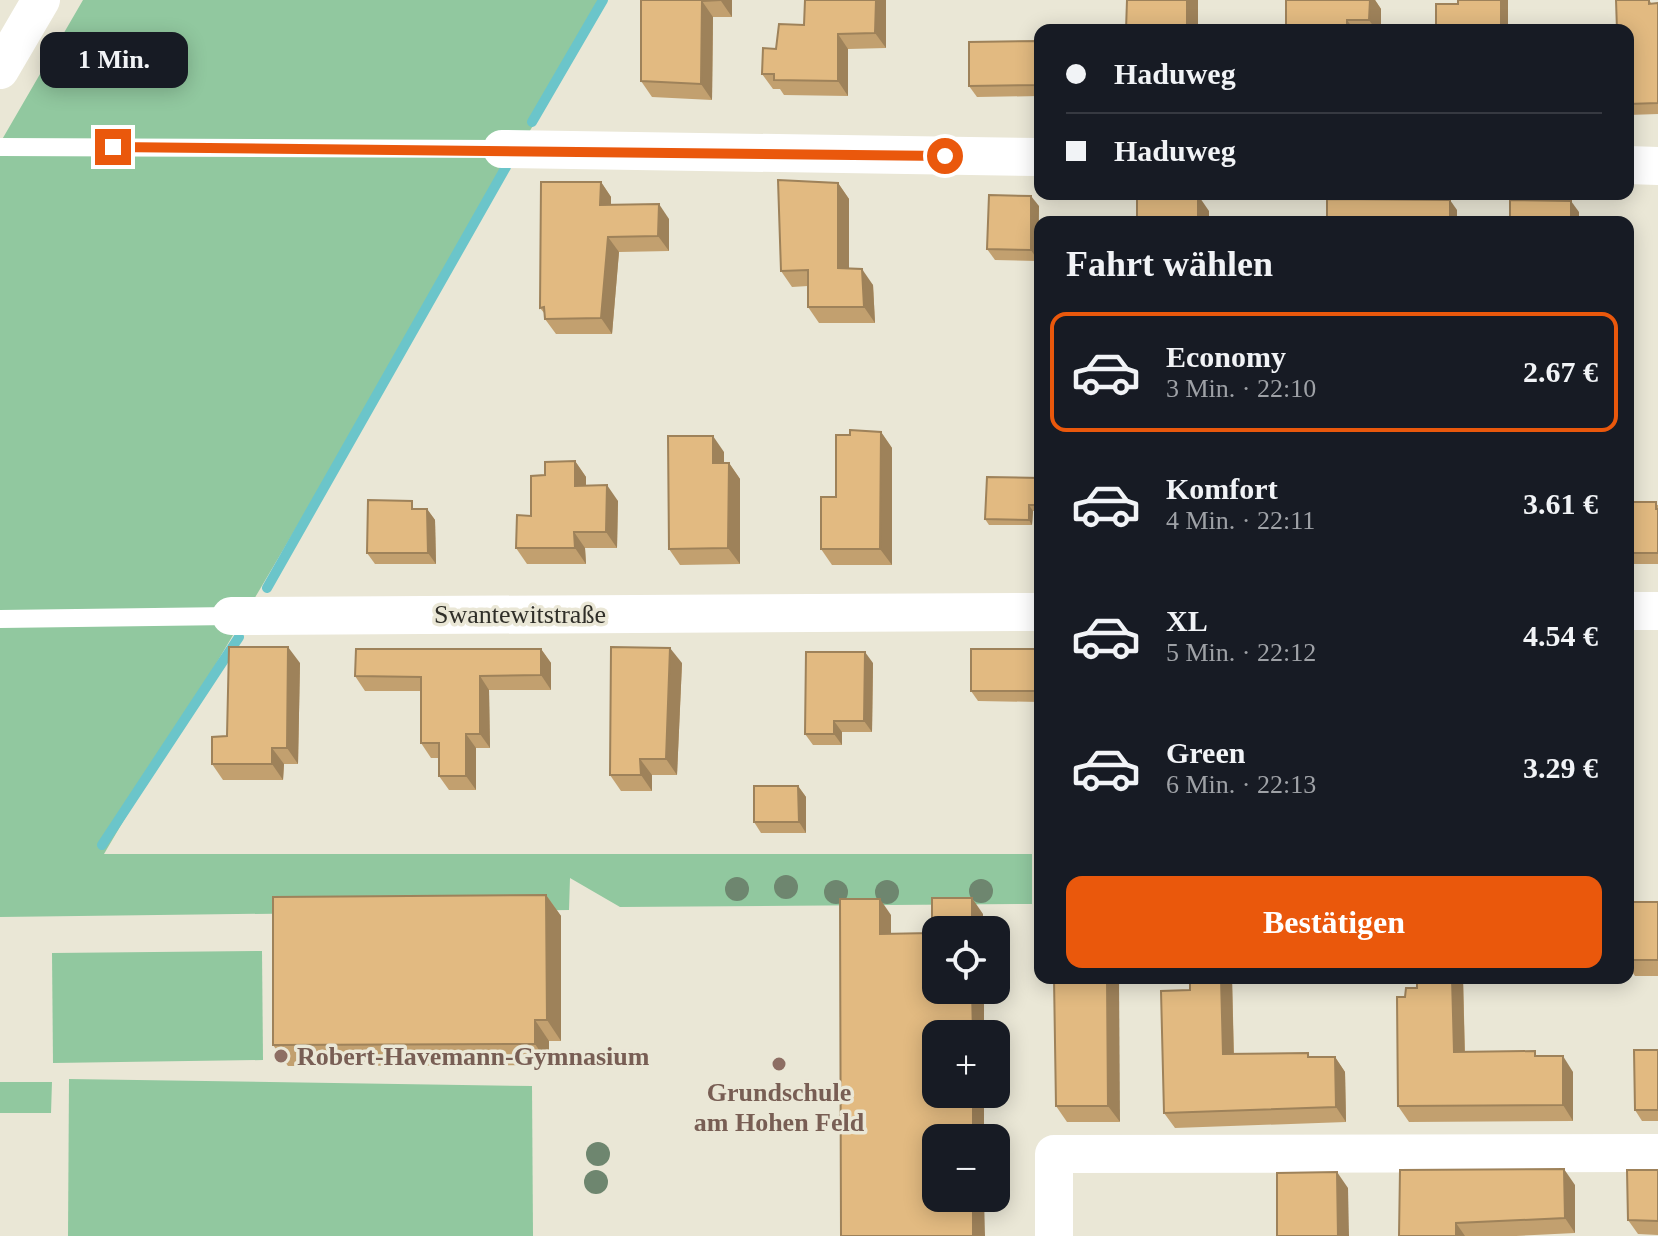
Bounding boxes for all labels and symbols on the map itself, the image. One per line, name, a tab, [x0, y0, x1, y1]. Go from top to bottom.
callout: 1 Min.	[39, 31, 187, 87]
route end	[95, 129, 131, 165]
route start	[927, 138, 963, 174]
street label: Swantewitstraße	[434, 600, 606, 629]
place label: Robert-Havemann-Gymnasium	[297, 1042, 650, 1071]
marker: Robert-Havemann-Gymnasium	[272, 1047, 290, 1065]
marker: Grundschule am Hohen Feld	[770, 1055, 788, 1073]
place label: Grundschule am Hohen Feld	[694, 1078, 865, 1137]

